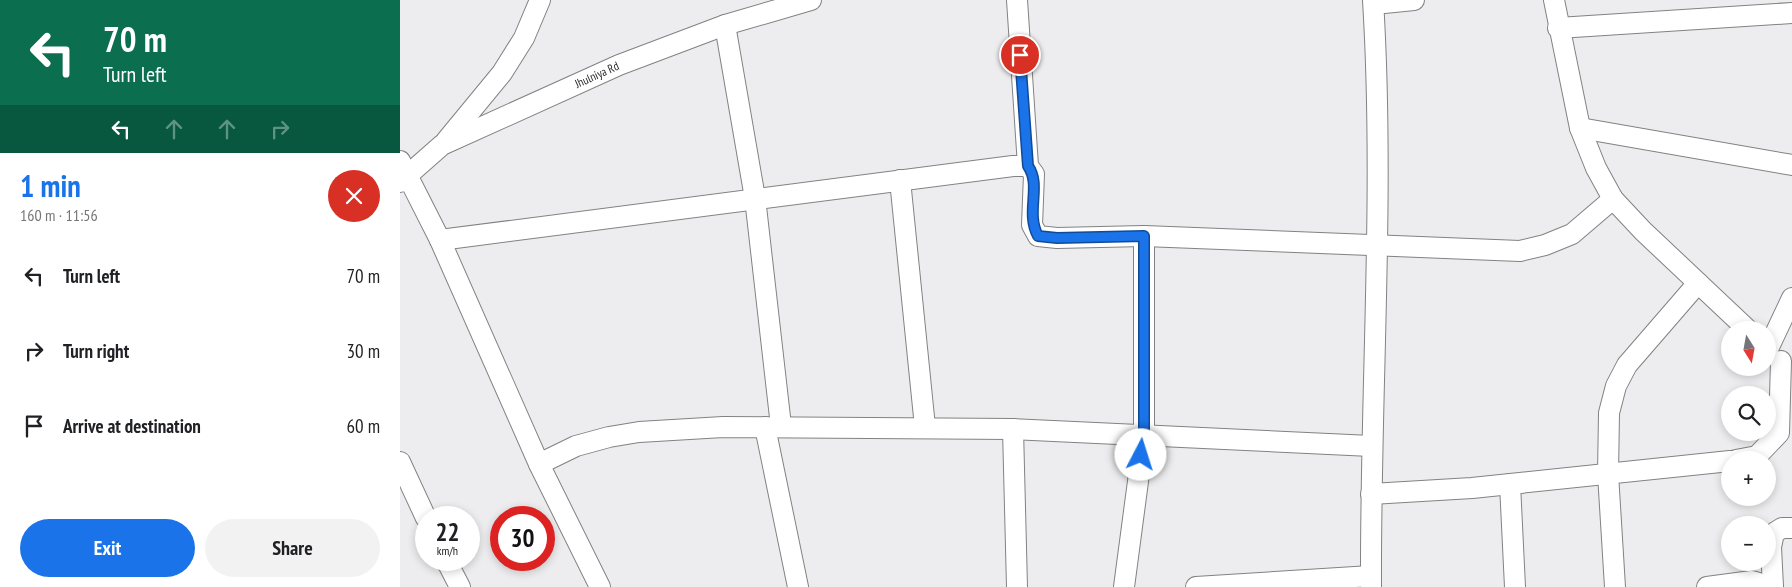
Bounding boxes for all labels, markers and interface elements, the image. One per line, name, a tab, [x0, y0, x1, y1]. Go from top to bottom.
text: 70 m	[103, 16, 167, 62]
icon: left	[20, 20, 85, 85]
pin	[999, 34, 1041, 76]
icon: arrive	[1006, 41, 1034, 69]
street label: Jhulniya Rd	[571, 58, 621, 91]
text: Turn left	[103, 60, 167, 88]
icon: left	[107, 115, 135, 143]
icon: ahead	[160, 115, 188, 143]
icon: ahead	[213, 115, 241, 143]
icon: right	[266, 115, 294, 143]
text: 1 min	[20, 166, 81, 205]
button: close	[328, 170, 380, 222]
text: 160 m · 11:56	[20, 205, 98, 225]
icon: left	[20, 262, 48, 290]
text: Turn left	[63, 264, 120, 288]
text: 70 m	[347, 264, 380, 288]
north arrow	[1721, 321, 1776, 376]
map controls	[1721, 321, 1776, 571]
icon: right	[20, 337, 48, 365]
text: Turn right	[63, 339, 129, 363]
text: 30 m	[347, 339, 380, 363]
button: search	[1721, 386, 1776, 441]
icon: arrive	[20, 412, 48, 440]
text: Arrive at destination	[63, 414, 201, 438]
text: 60 m	[347, 414, 380, 438]
position arrow	[1114, 428, 1166, 480]
button: +	[1721, 451, 1776, 506]
speed limit sign: 30	[490, 506, 555, 571]
text: 22	[436, 516, 459, 548]
button: −	[1721, 516, 1776, 571]
button: Exit	[20, 519, 195, 577]
button: Share	[205, 519, 380, 577]
text: km/h	[437, 543, 458, 558]

